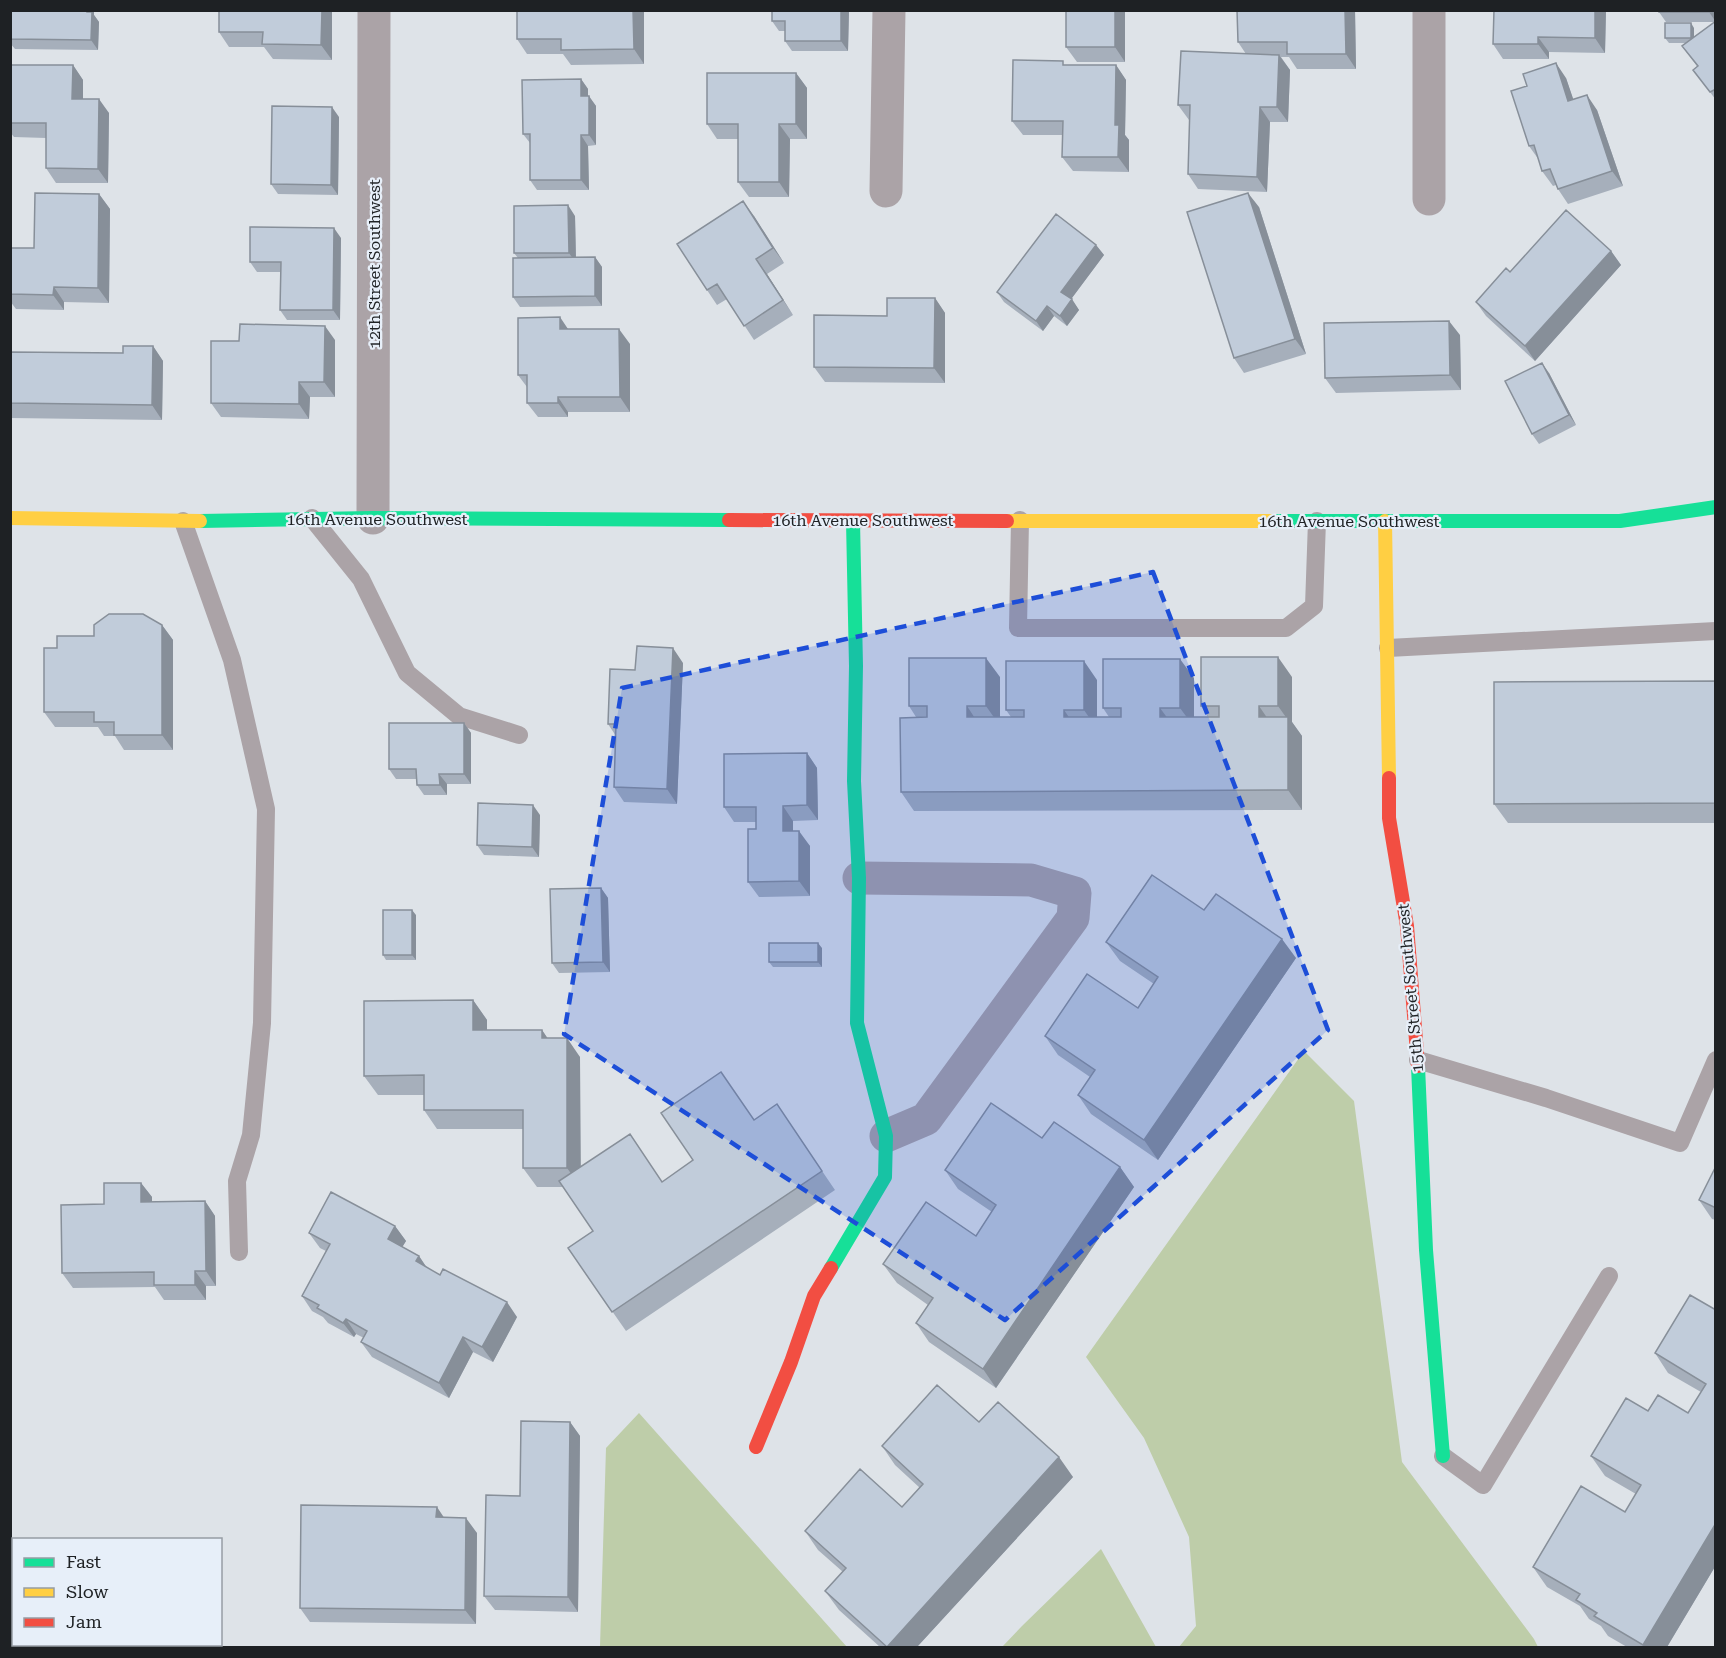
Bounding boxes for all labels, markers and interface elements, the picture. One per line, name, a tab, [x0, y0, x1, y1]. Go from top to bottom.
street label: 12th Street Southwest	[365, 179, 384, 349]
street label: 16th Avenue Southwest	[286, 510, 468, 529]
street label: 16th Avenue Southwest	[772, 511, 954, 530]
street label: 16th Avenue Southwest	[1258, 512, 1440, 531]
street label: 15th Street Southwest	[1394, 903, 1427, 1073]
legend	[12, 1538, 222, 1646]
text: Fast	[66, 1551, 101, 1572]
text: Slow	[66, 1581, 108, 1602]
text: Jam	[66, 1611, 102, 1632]

